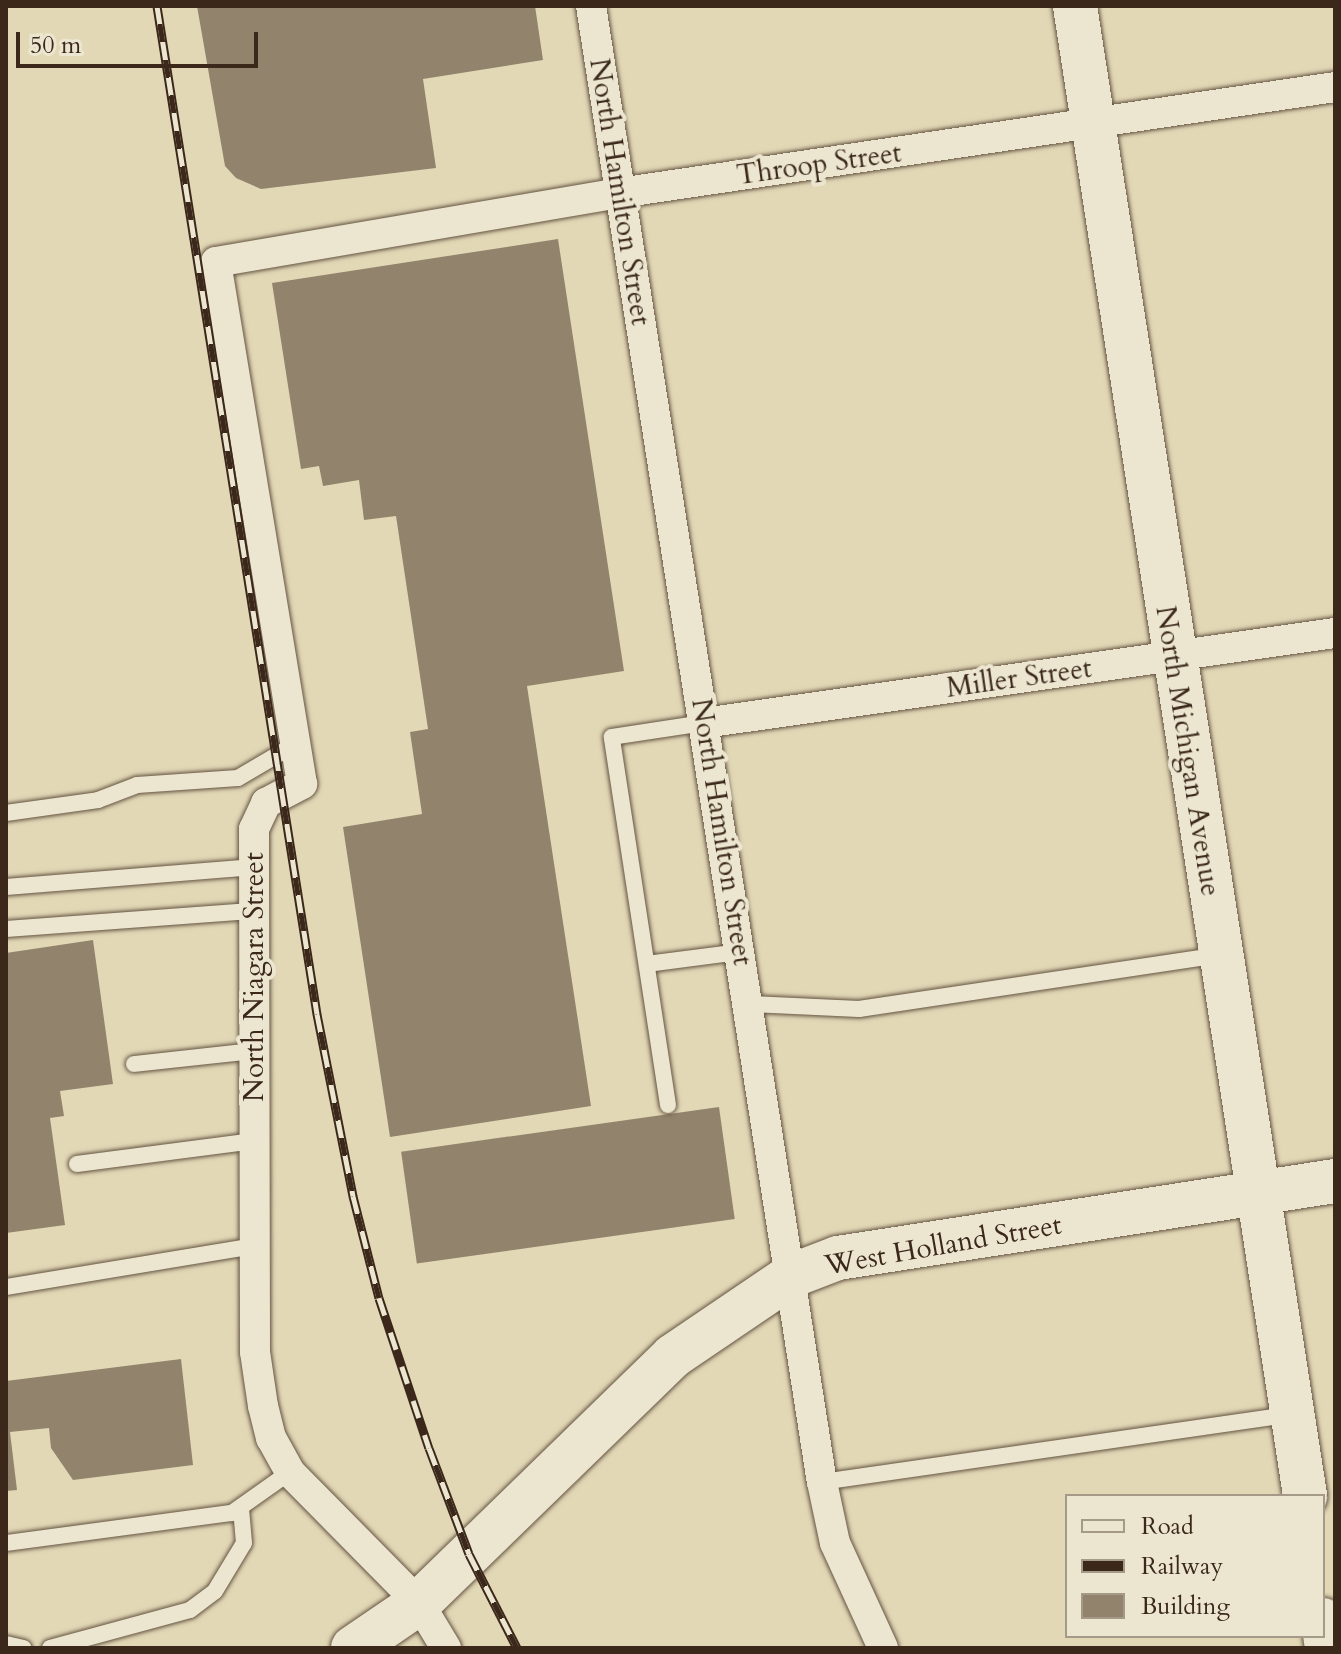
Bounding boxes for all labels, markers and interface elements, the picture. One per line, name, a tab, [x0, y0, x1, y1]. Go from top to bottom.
scale bar	[20, 16, 262, 66]
text: 50 m	[30, 29, 81, 62]
street label: North Hamilton Street	[582, 56, 658, 328]
street label: Throop Street	[734, 136, 904, 192]
street label: North Michigan Avenue	[1148, 604, 1228, 898]
street label: Miller Street	[944, 651, 1094, 705]
street label: North Hamilton Street	[684, 696, 760, 968]
street label: North Niagara Street	[237, 852, 271, 1102]
street label: West Holland Street	[822, 1208, 1064, 1282]
legend	[1065, 1494, 1325, 1638]
text: Road	[1141, 1510, 1194, 1543]
text: Railway	[1141, 1550, 1223, 1583]
text: Building	[1141, 1590, 1230, 1623]

